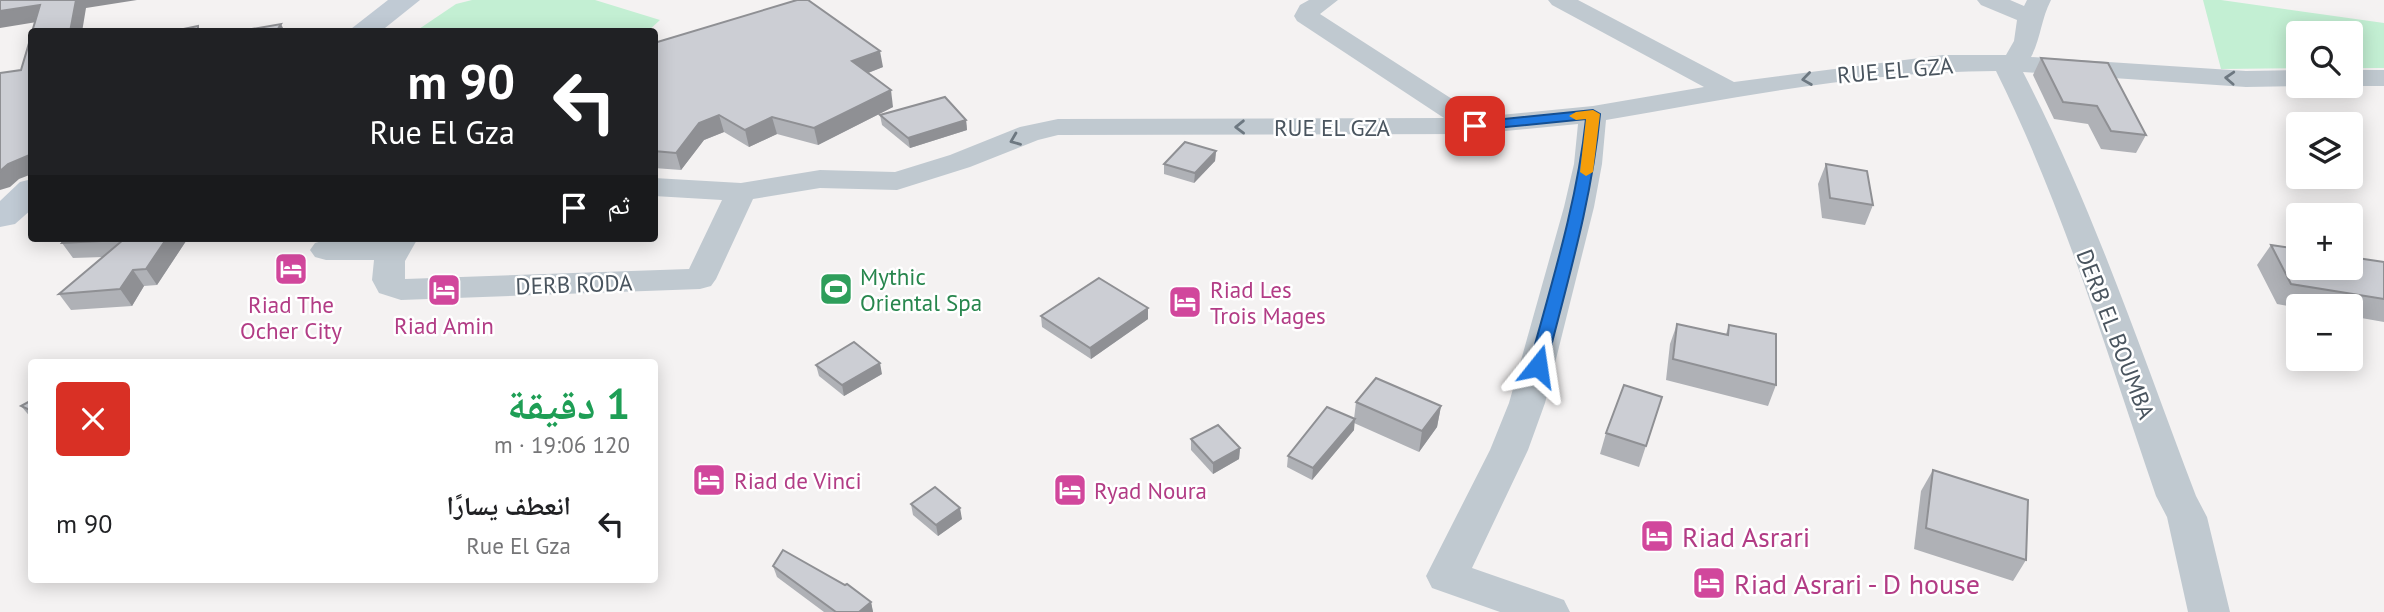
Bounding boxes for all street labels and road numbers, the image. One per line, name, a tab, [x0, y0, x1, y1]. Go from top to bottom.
street label: RUE EL GZA	[1836, 50, 1955, 90]
street label: RUE EL GZA	[1274, 113, 1391, 142]
street label: DERB EL BOUMBA	[2070, 245, 2162, 423]
street label: DERB RODA	[515, 267, 633, 301]

